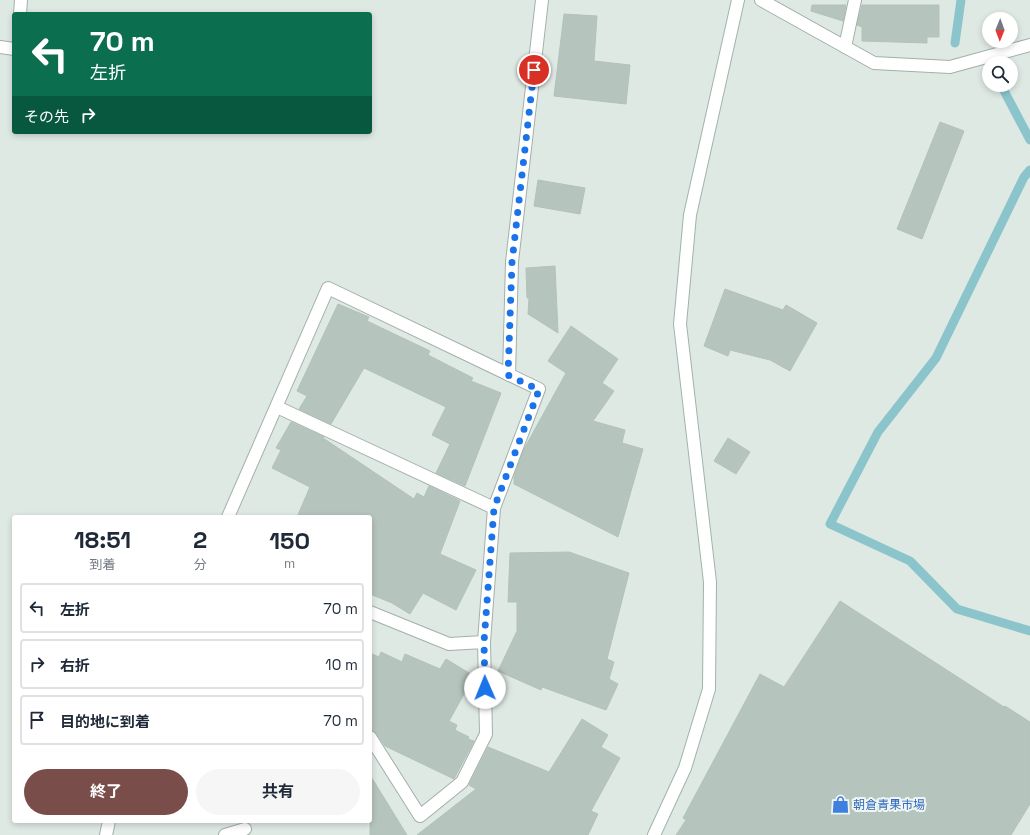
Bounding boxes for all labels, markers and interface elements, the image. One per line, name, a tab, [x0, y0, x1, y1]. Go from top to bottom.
north arrow	[982, 12, 1018, 48]
map controls	[982, 12, 1018, 92]
text: 70 m	[90, 23, 155, 59]
icon: left	[24, 28, 76, 80]
pin	[517, 53, 551, 87]
button: search	[982, 56, 1018, 92]
icon: arrive	[523, 59, 545, 81]
text: 左折	[90, 61, 126, 84]
icon: right	[77, 104, 99, 126]
text: その先	[24, 107, 69, 126]
text: 18:51	[74, 524, 131, 555]
text: 2	[193, 524, 207, 555]
text: 150	[269, 525, 310, 556]
text: m	[284, 555, 295, 572]
text: 到着	[90, 556, 116, 573]
text: 分	[194, 556, 207, 573]
icon: left	[26, 597, 48, 619]
text: 70 m	[323, 599, 358, 618]
text: 左折	[60, 600, 90, 619]
icon: right	[26, 653, 48, 675]
text: 10 m	[325, 655, 358, 674]
text: 右折	[60, 656, 90, 675]
position arrow	[464, 667, 506, 709]
icon: arrive	[26, 709, 48, 731]
text: 70 m	[323, 711, 358, 730]
text: 目的地に到着	[60, 712, 150, 731]
button: 終了	[24, 769, 188, 815]
button: 共有	[196, 769, 360, 815]
shop icon: 朝倉青果市場	[830, 795, 850, 815]
place label: 朝倉青果市場	[853, 797, 925, 813]

